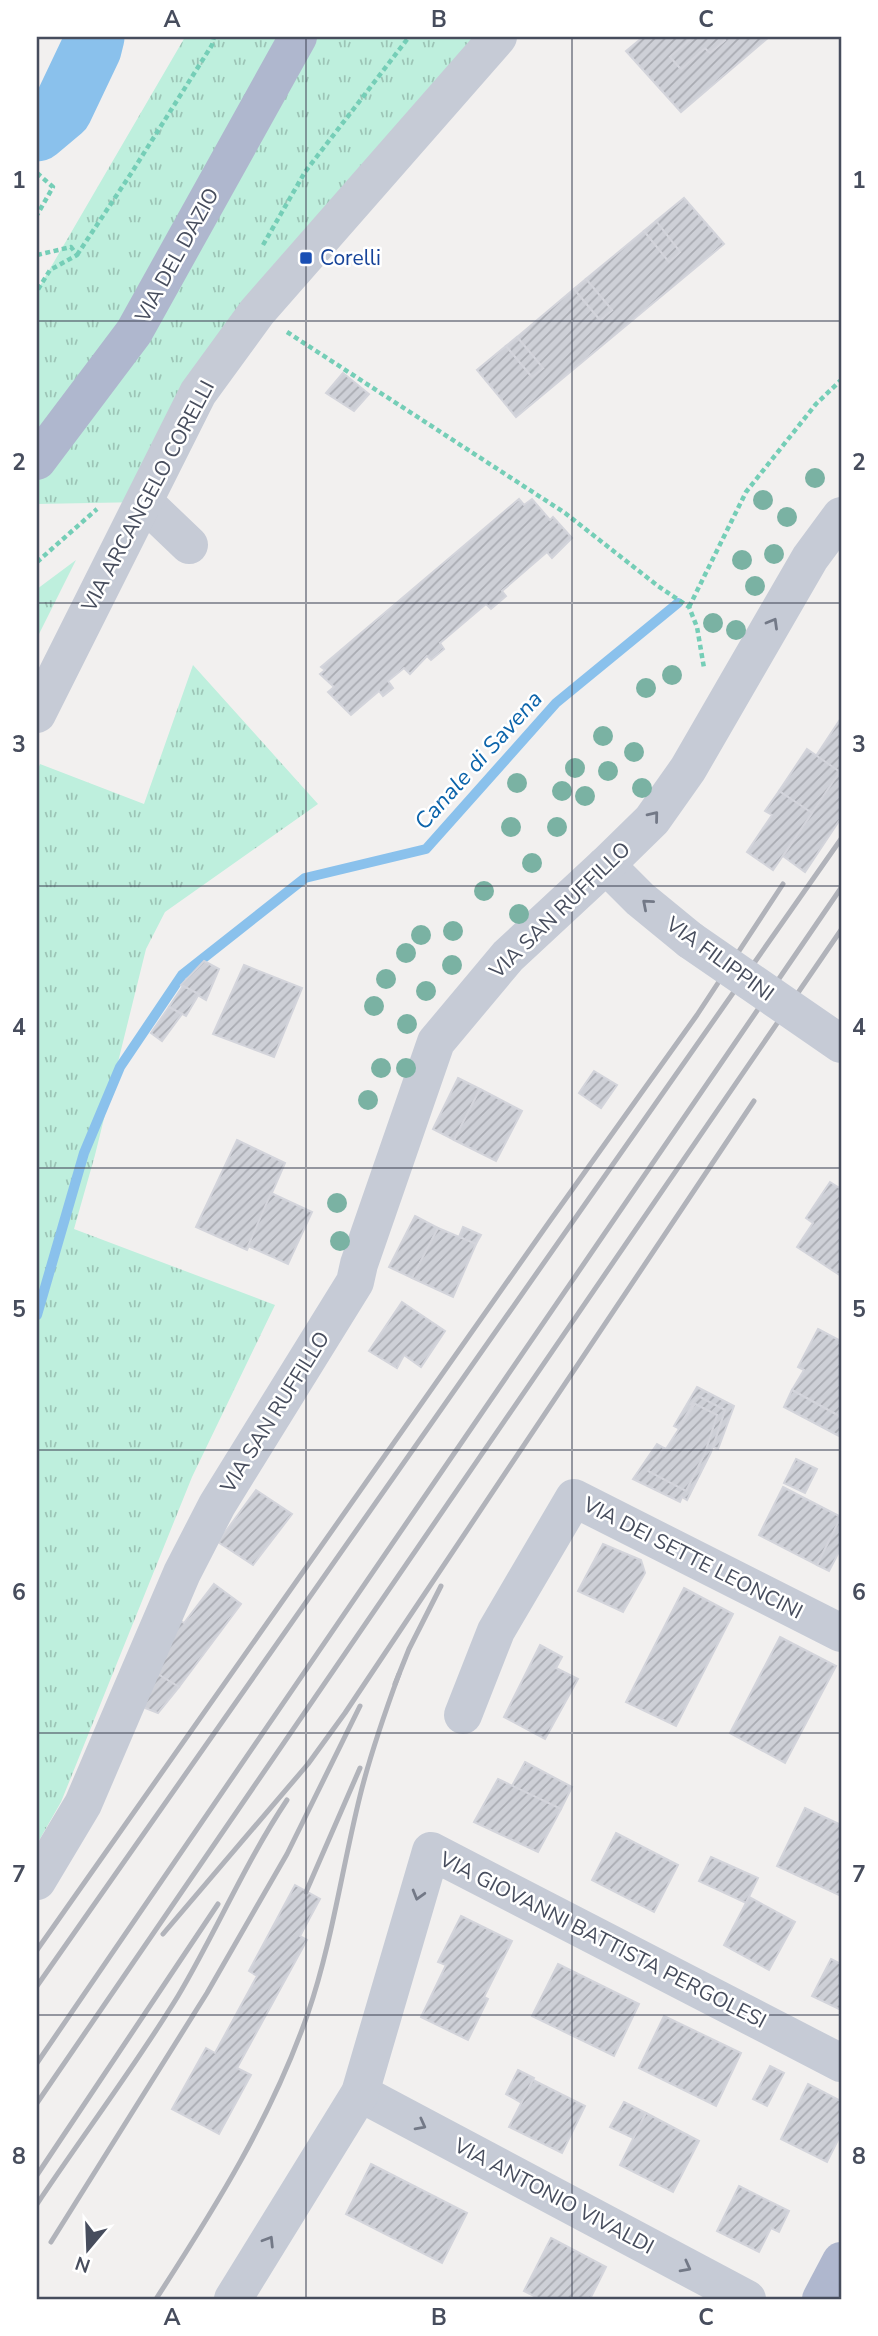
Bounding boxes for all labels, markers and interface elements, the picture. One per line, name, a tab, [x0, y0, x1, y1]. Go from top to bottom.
text: A	[163, 4, 181, 35]
text: B	[431, 4, 447, 35]
text: C	[698, 4, 714, 35]
text: 1	[12, 165, 26, 196]
text: 1	[852, 165, 866, 196]
street label: VIA DEL DAZIO	[128, 183, 225, 328]
place label: Corelli	[320, 244, 381, 272]
marker: Corelli	[298, 250, 314, 266]
street label: VIA ARCANGELO CORELLI	[75, 375, 221, 617]
text: 2	[12, 447, 26, 478]
text: 2	[852, 447, 866, 478]
one-way arrow	[765, 617, 778, 630]
water label: Canale di Savena	[407, 684, 549, 837]
text: 3	[12, 729, 26, 760]
text: 3	[852, 729, 866, 760]
one-way arrow	[645, 812, 658, 824]
street label: VIA SAN RUFFILLO	[483, 835, 636, 985]
one-way arrow	[642, 900, 655, 912]
street label: VIA FILIPPINI	[660, 910, 780, 1008]
text: 4	[12, 1012, 26, 1043]
text: 4	[852, 1012, 866, 1043]
text: 5	[12, 1294, 26, 1325]
text: 5	[852, 1294, 866, 1325]
street label: VIA SAN RUFFILLO	[213, 1326, 336, 1499]
street label: VIA DEI SETTE LEONCINI	[578, 1490, 808, 1626]
text: 6	[12, 1577, 26, 1608]
text: 6	[852, 1577, 866, 1608]
street label: VIA GIOVANNI BATTISTA PERGOLESI	[434, 1845, 771, 2035]
text: 7	[12, 1859, 26, 1890]
text: 7	[852, 1859, 866, 1890]
one-way arrow	[411, 1889, 426, 1901]
one-way arrow	[413, 2117, 426, 2130]
street label: VIA ANTONIO VIVALDI	[448, 2131, 659, 2261]
text: 8	[12, 2141, 26, 2172]
text: 8	[852, 2141, 866, 2172]
north arrow	[52, 2214, 122, 2284]
one-way arrow	[260, 2236, 273, 2249]
text: N	[72, 2250, 94, 2279]
one-way arrow	[679, 2259, 691, 2272]
text: A	[163, 2302, 181, 2333]
text: B	[431, 2302, 447, 2333]
text: C	[698, 2302, 714, 2333]

